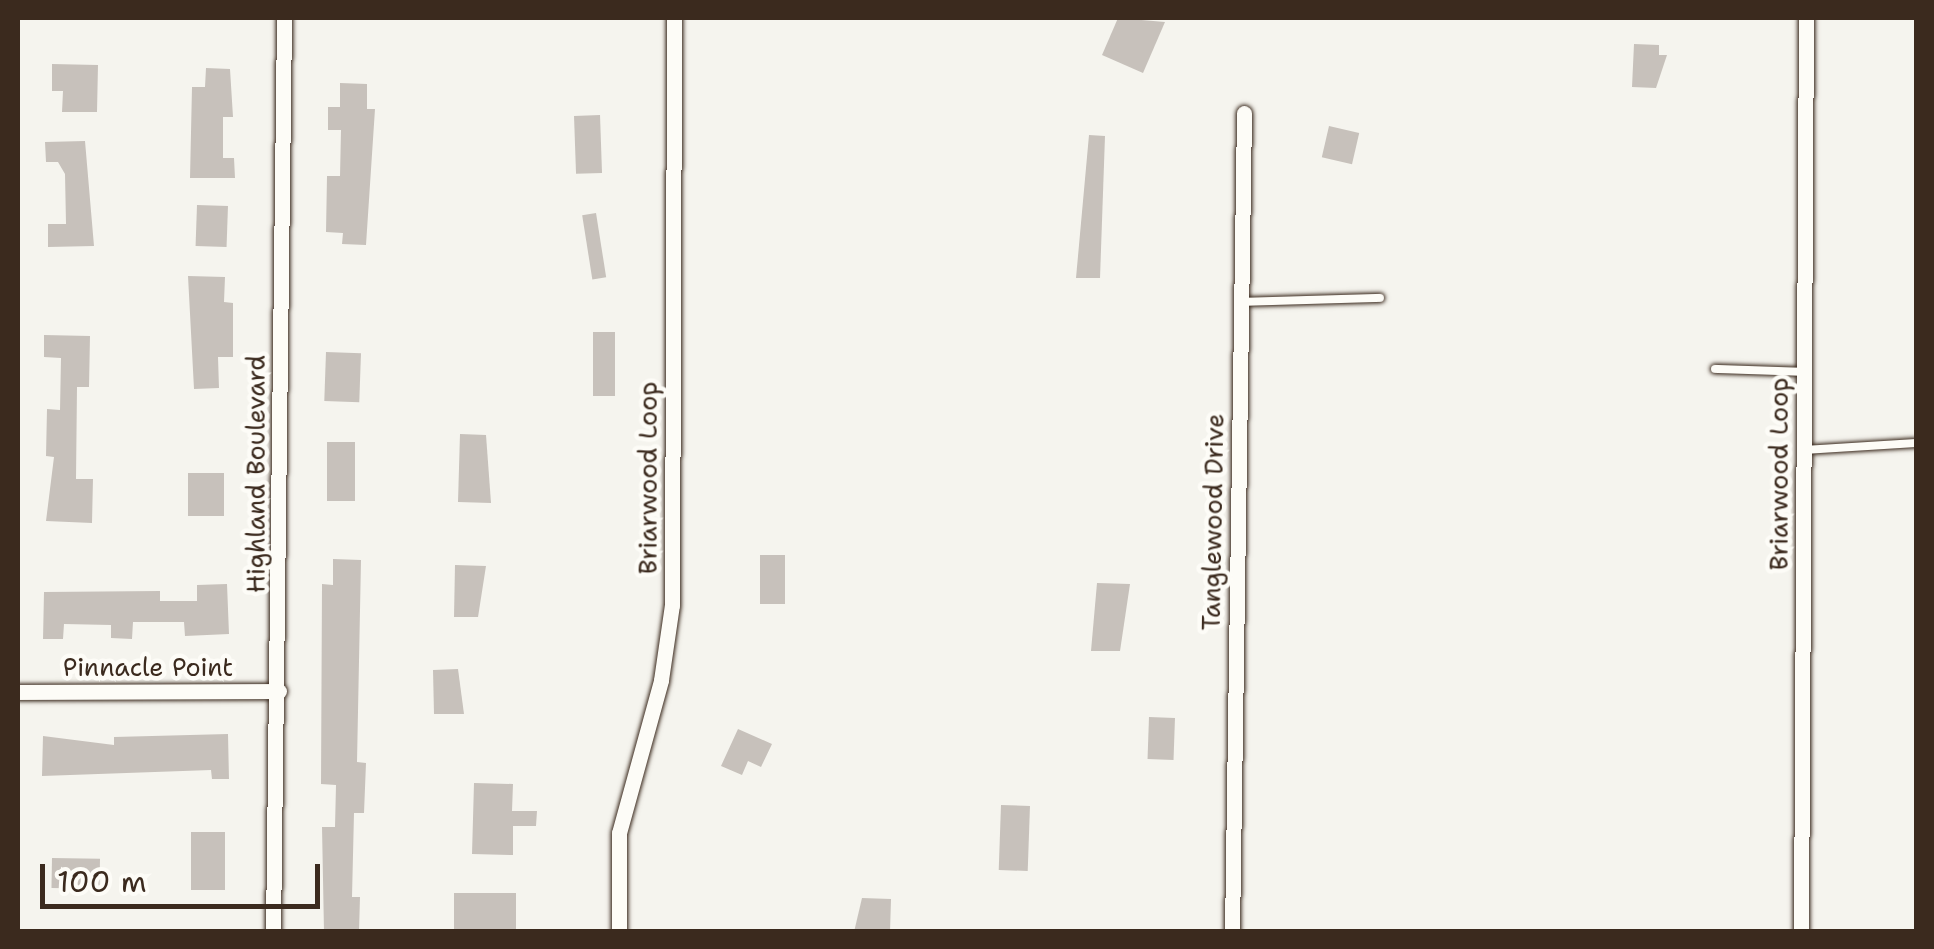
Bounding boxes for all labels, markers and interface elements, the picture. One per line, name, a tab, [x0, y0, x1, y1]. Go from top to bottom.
street label: Highland Boulevard	[241, 355, 271, 593]
street label: Briarwood Loop	[1764, 378, 1794, 570]
street label: Briarwood Loop	[633, 382, 663, 574]
street label: Tanglewood Drive	[1196, 413, 1230, 631]
street label: Pinnacle Point	[63, 652, 233, 682]
scale bar	[45, 844, 325, 906]
text: 100 m	[57, 861, 147, 902]

